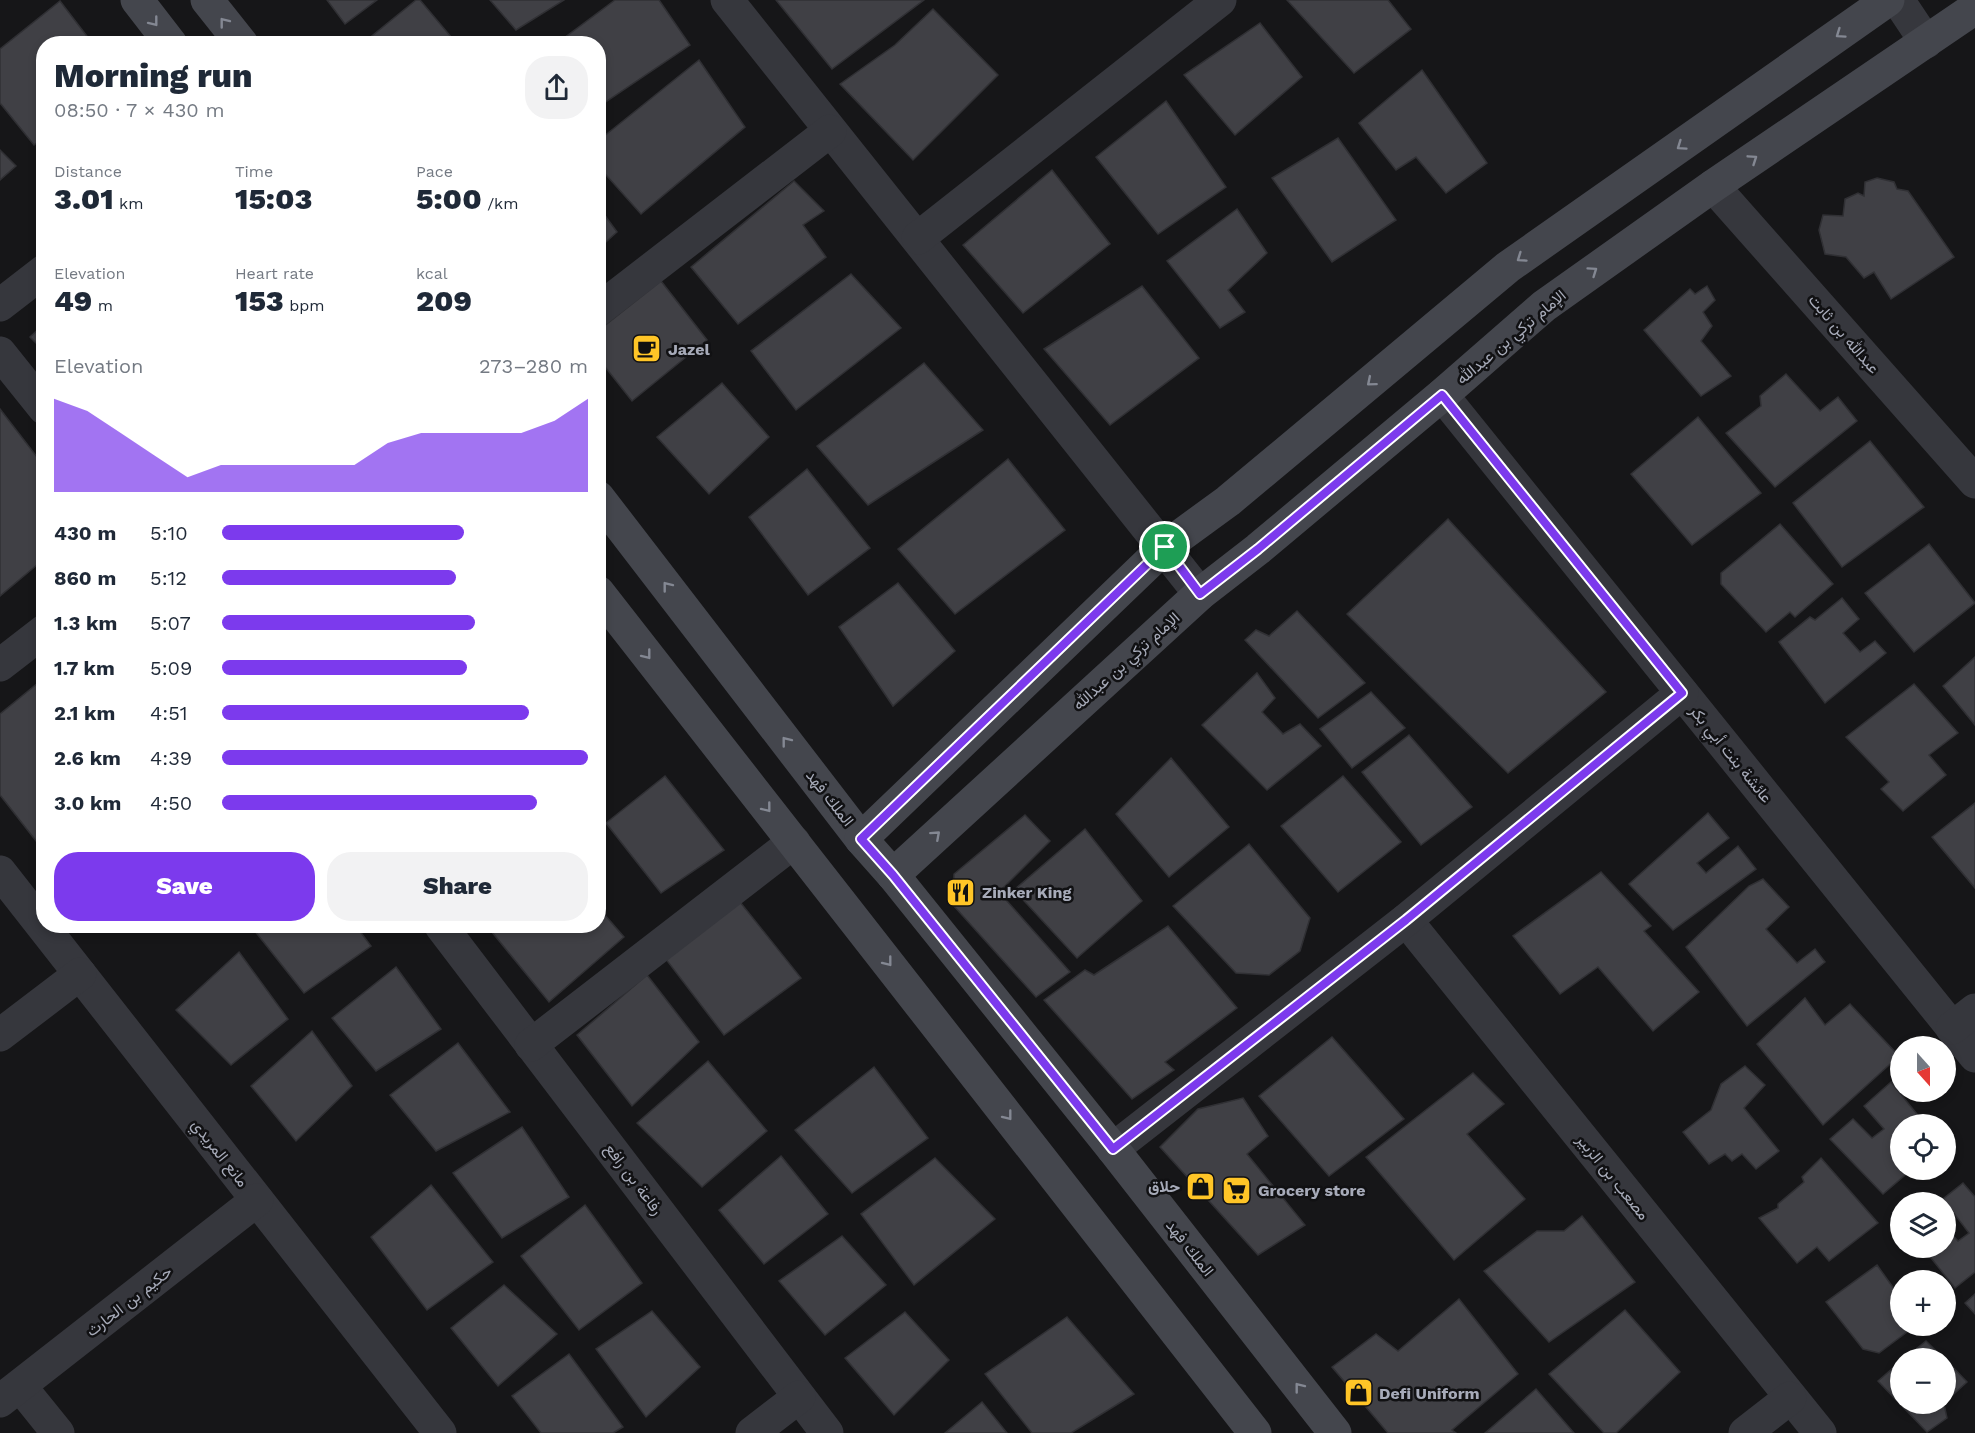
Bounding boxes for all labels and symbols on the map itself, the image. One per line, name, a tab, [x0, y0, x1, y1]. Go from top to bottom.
one-way arrow	[146, 15, 157, 26]
one-way arrow	[221, 18, 232, 29]
one-way arrow	[1836, 27, 1847, 38]
one-way arrow	[1676, 139, 1687, 150]
one-way arrow	[1746, 155, 1757, 166]
one-way arrow	[1517, 251, 1528, 262]
one-way arrow	[1587, 267, 1598, 278]
street label: الإمام تركي بن عبدالله	[1452, 286, 1572, 391]
street label: عبدالله بن ثابت	[1804, 290, 1884, 378]
cafe icon: Jazel	[631, 333, 663, 365]
place label: Jazel	[668, 340, 711, 359]
one-way arrow	[1367, 375, 1378, 386]
pin	[1139, 521, 1190, 572]
one-way arrow	[663, 582, 674, 593]
street label: الإمام تركي بن عبدالله	[1069, 608, 1186, 717]
one-way arrow	[640, 648, 651, 659]
street label: عائشة بنت أبي بكر	[1682, 701, 1776, 809]
one-way arrow	[782, 737, 793, 748]
street label: الملك فهد	[801, 766, 858, 831]
one-way arrow	[760, 802, 771, 813]
one-way arrow	[929, 831, 940, 842]
restaurant icon: Zinker King	[945, 876, 977, 908]
place label: Zinker King	[982, 883, 1071, 902]
one-way arrow	[880, 955, 891, 966]
north arrow	[1890, 1036, 1956, 1102]
one-way arrow	[1000, 1109, 1011, 1120]
street label: مانع المريدي	[184, 1115, 252, 1193]
street label: مصعب بن الزبير	[1571, 1130, 1653, 1224]
street label: رفاعة بن رافع	[599, 1139, 667, 1220]
shop icon: حلاق	[1185, 1170, 1217, 1202]
supermarket icon: Grocery store	[1221, 1174, 1253, 1206]
place label: حلاق	[1148, 1177, 1180, 1196]
place label: Grocery store	[1258, 1181, 1366, 1200]
street label: الملك فهد	[1161, 1216, 1218, 1281]
street label: حكيم بن الحارث	[82, 1261, 177, 1341]
shop icon: Defi Uniform	[1342, 1377, 1374, 1409]
one-way arrow	[1296, 1383, 1307, 1394]
place label: Defi Uniform	[1379, 1384, 1480, 1403]

